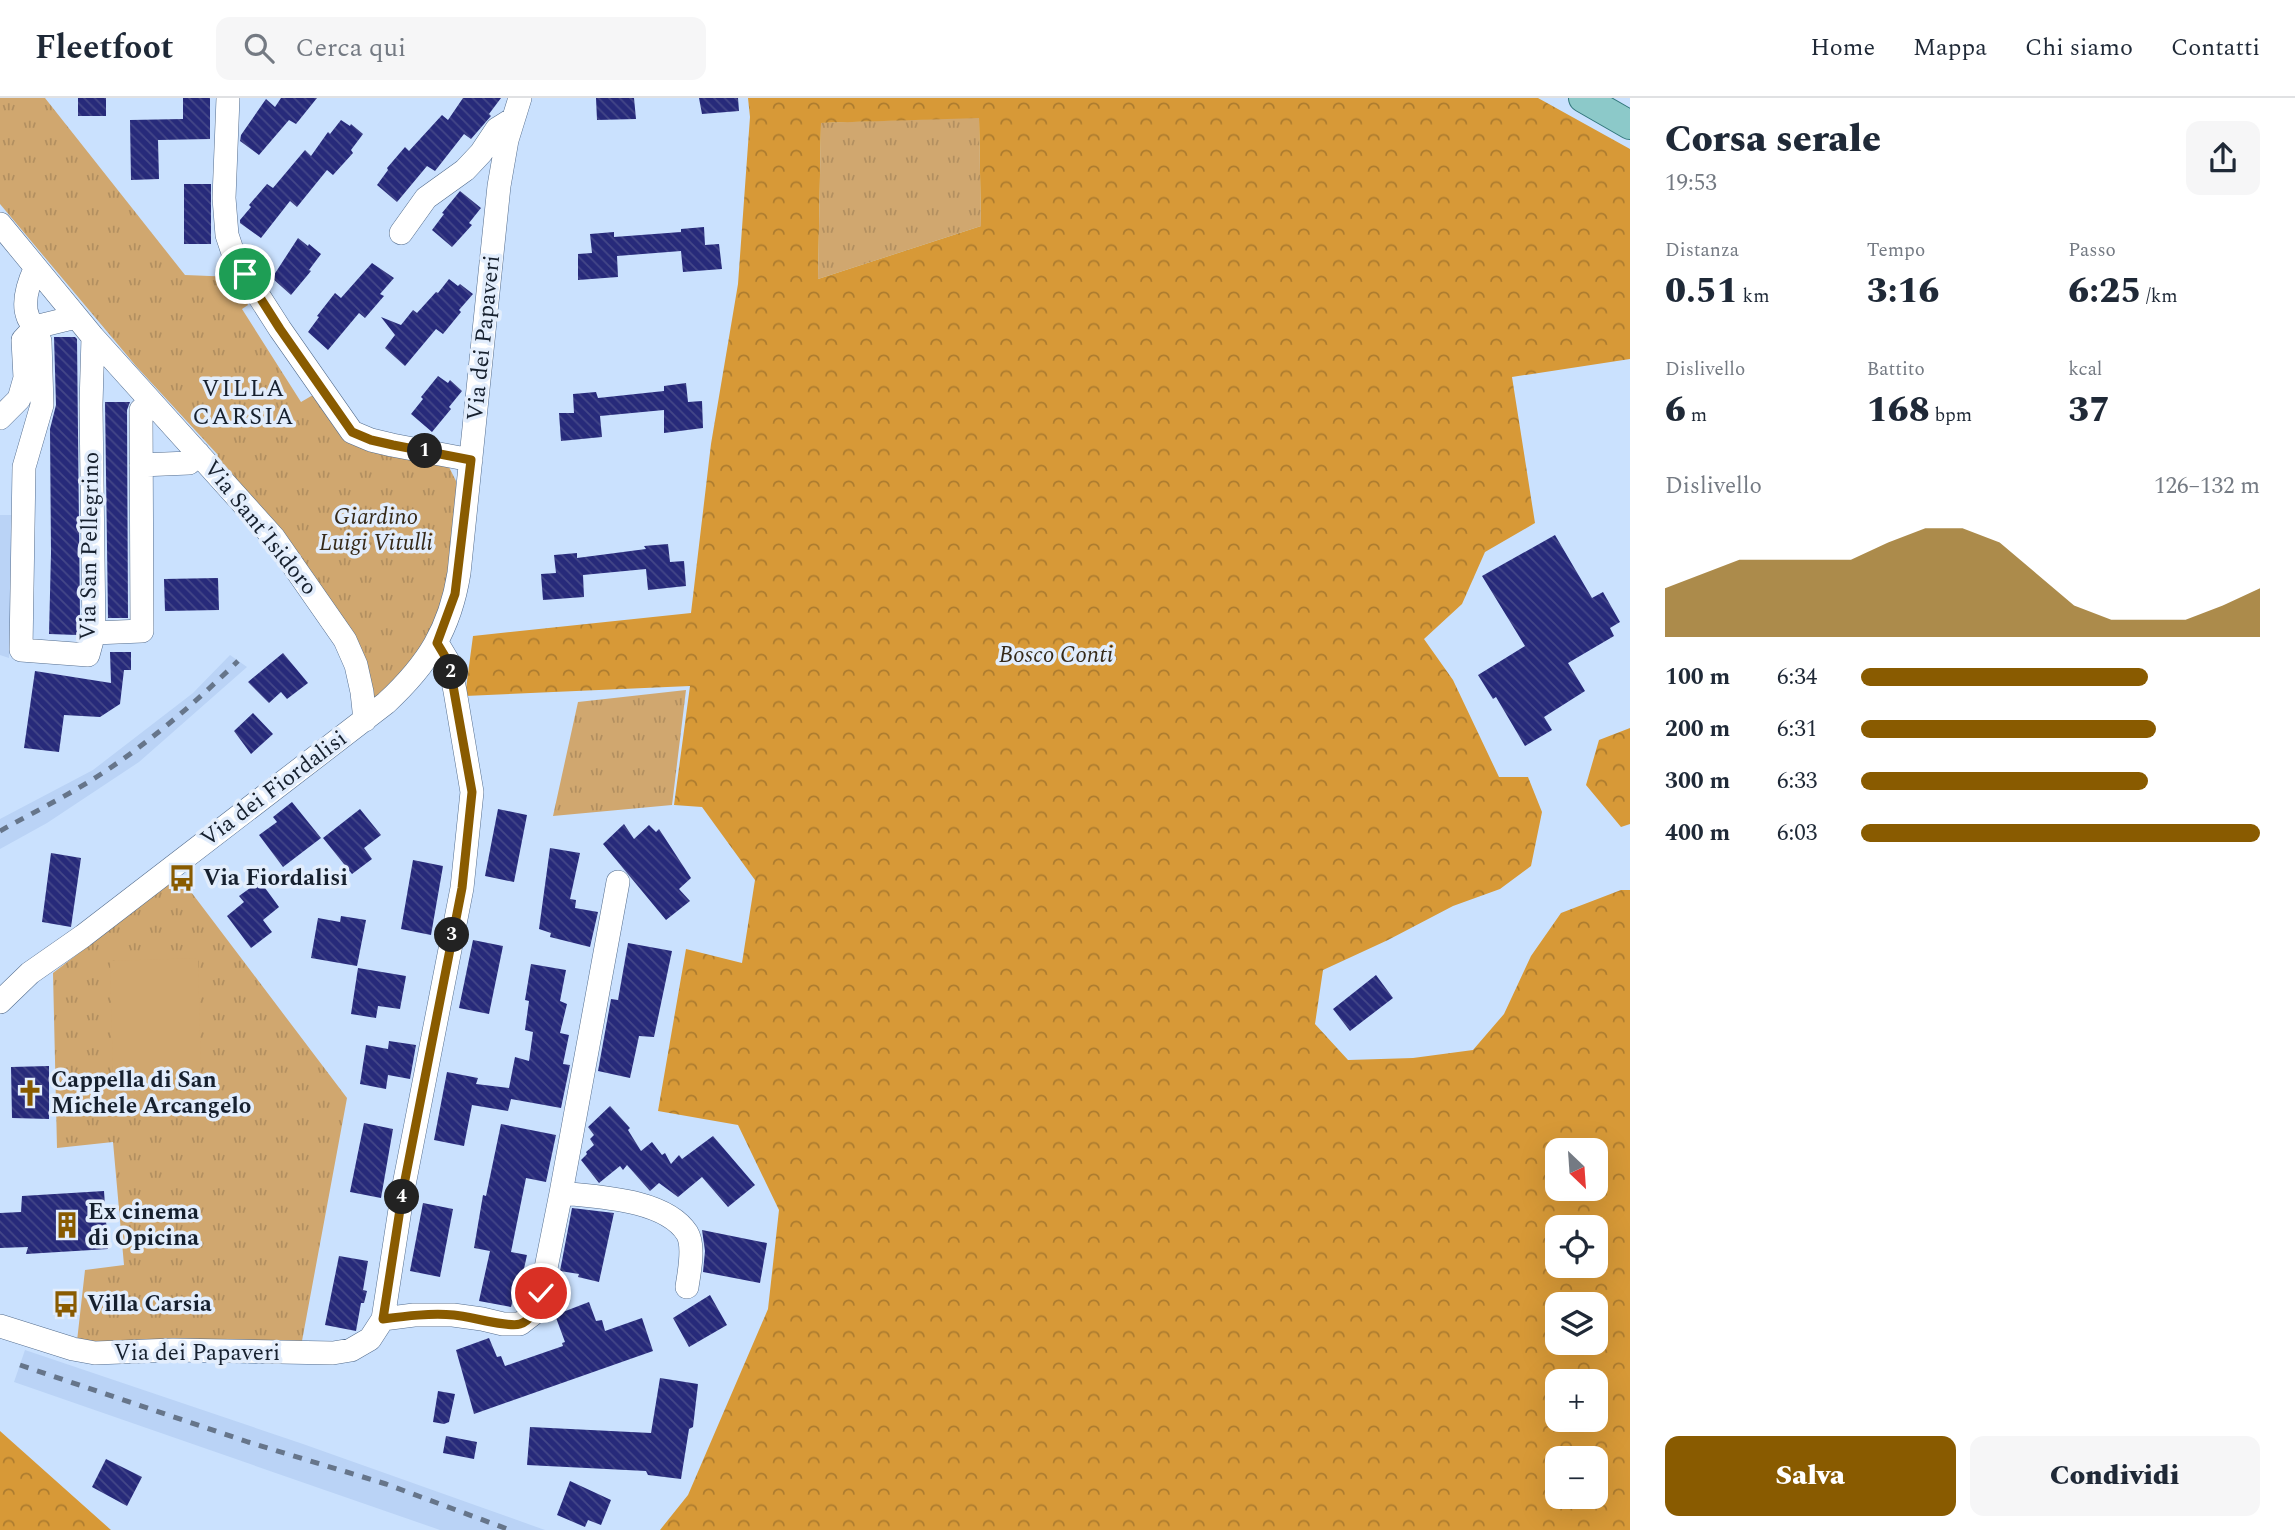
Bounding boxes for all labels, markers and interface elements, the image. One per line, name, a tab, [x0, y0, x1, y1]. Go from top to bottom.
search box	[216, 17, 706, 80]
text: Fleetfoot	[35, 23, 174, 73]
text: Cerca qui	[296, 28, 406, 68]
icon: search	[240, 29, 278, 67]
text: Home	[1810, 30, 1875, 66]
text: Mappa	[1913, 30, 1987, 66]
text: Chi siamo	[2025, 30, 2133, 66]
text: Contatti	[2171, 30, 2260, 66]
text: Corsa serale	[1665, 111, 1881, 169]
button: share	[2186, 121, 2260, 195]
text: 19:53	[1665, 166, 1717, 201]
text: Distanza	[1665, 236, 1739, 265]
text: Tempo	[1867, 236, 1925, 265]
text: Passo	[2068, 236, 2116, 265]
pin	[215, 244, 275, 304]
street label: Via dei Papaveri	[458, 253, 510, 423]
icon: arrive	[226, 255, 264, 293]
text: 0.51	[1665, 265, 1738, 318]
text: 3:16	[1867, 265, 1939, 318]
text: 6:25	[2068, 265, 2141, 318]
text: km	[1738, 282, 1770, 311]
text: /km	[2141, 282, 2178, 311]
text: Dislivello	[1665, 355, 1745, 384]
text: Battito	[1867, 355, 1925, 384]
text: kcal	[2068, 355, 2102, 384]
district label: VILLA CARSIA	[193, 371, 295, 435]
text: 6	[1665, 384, 1686, 437]
text: 168	[1867, 384, 1930, 437]
text: 37	[2068, 384, 2110, 437]
text: m	[1686, 401, 1707, 430]
text: bpm	[1930, 401, 1972, 430]
pin: 1	[408, 434, 442, 468]
text: 1	[419, 436, 430, 465]
street label: Via San Pellegrino	[71, 451, 109, 641]
street label: Via Sant'Isidoro	[194, 453, 326, 603]
text: Dislivello	[1665, 469, 1762, 504]
text: 126–132 m	[2154, 469, 2260, 504]
park label: Giardino Luigi Vitulli	[319, 500, 433, 561]
park label: Bosco Conti	[999, 638, 1113, 673]
pin: 2	[434, 654, 468, 690]
text: 2	[445, 657, 456, 686]
text: 100 m	[1665, 660, 1730, 695]
text: 6:34	[1777, 660, 1817, 695]
text: 200 m	[1665, 712, 1730, 747]
text: 6:31	[1777, 712, 1817, 747]
street label: Via dei Fiordalisi	[193, 722, 355, 856]
text: 300 m	[1665, 764, 1730, 799]
text: 6:33	[1777, 764, 1817, 799]
text: 400 m	[1665, 816, 1730, 851]
text: 6:03	[1777, 816, 1817, 851]
place label: Via Fiordalisi	[203, 861, 348, 896]
bus stop icon: Via Fiordalisi	[167, 863, 197, 893]
pin: 3	[434, 918, 470, 952]
text: 3	[446, 920, 457, 949]
place label: Cappella di San Michele Arcangelo	[51, 1063, 251, 1124]
church icon: Cappella di San Michele Arcangelo	[15, 1078, 45, 1108]
north arrow	[1545, 1138, 1608, 1200]
map controls	[1545, 1138, 1608, 1509]
pin: 4	[384, 1180, 420, 1214]
text: 4	[396, 1182, 407, 1211]
place label: Ex cinema di Opicina	[88, 1195, 199, 1256]
building icon: Ex cinema di Opicina	[52, 1210, 82, 1240]
button: locate	[1545, 1215, 1608, 1278]
pin	[511, 1263, 571, 1323]
icon: check	[522, 1274, 560, 1312]
place label: Villa Carsia	[87, 1287, 212, 1322]
bus stop icon: Villa Carsia	[51, 1289, 81, 1319]
button: layers	[1545, 1292, 1608, 1355]
street label: Via dei Papaveri	[114, 1336, 280, 1371]
button: +	[1545, 1369, 1608, 1432]
button: Salva	[1665, 1436, 1956, 1516]
button: Condividi	[1970, 1436, 2260, 1516]
button: −	[1545, 1446, 1608, 1509]

